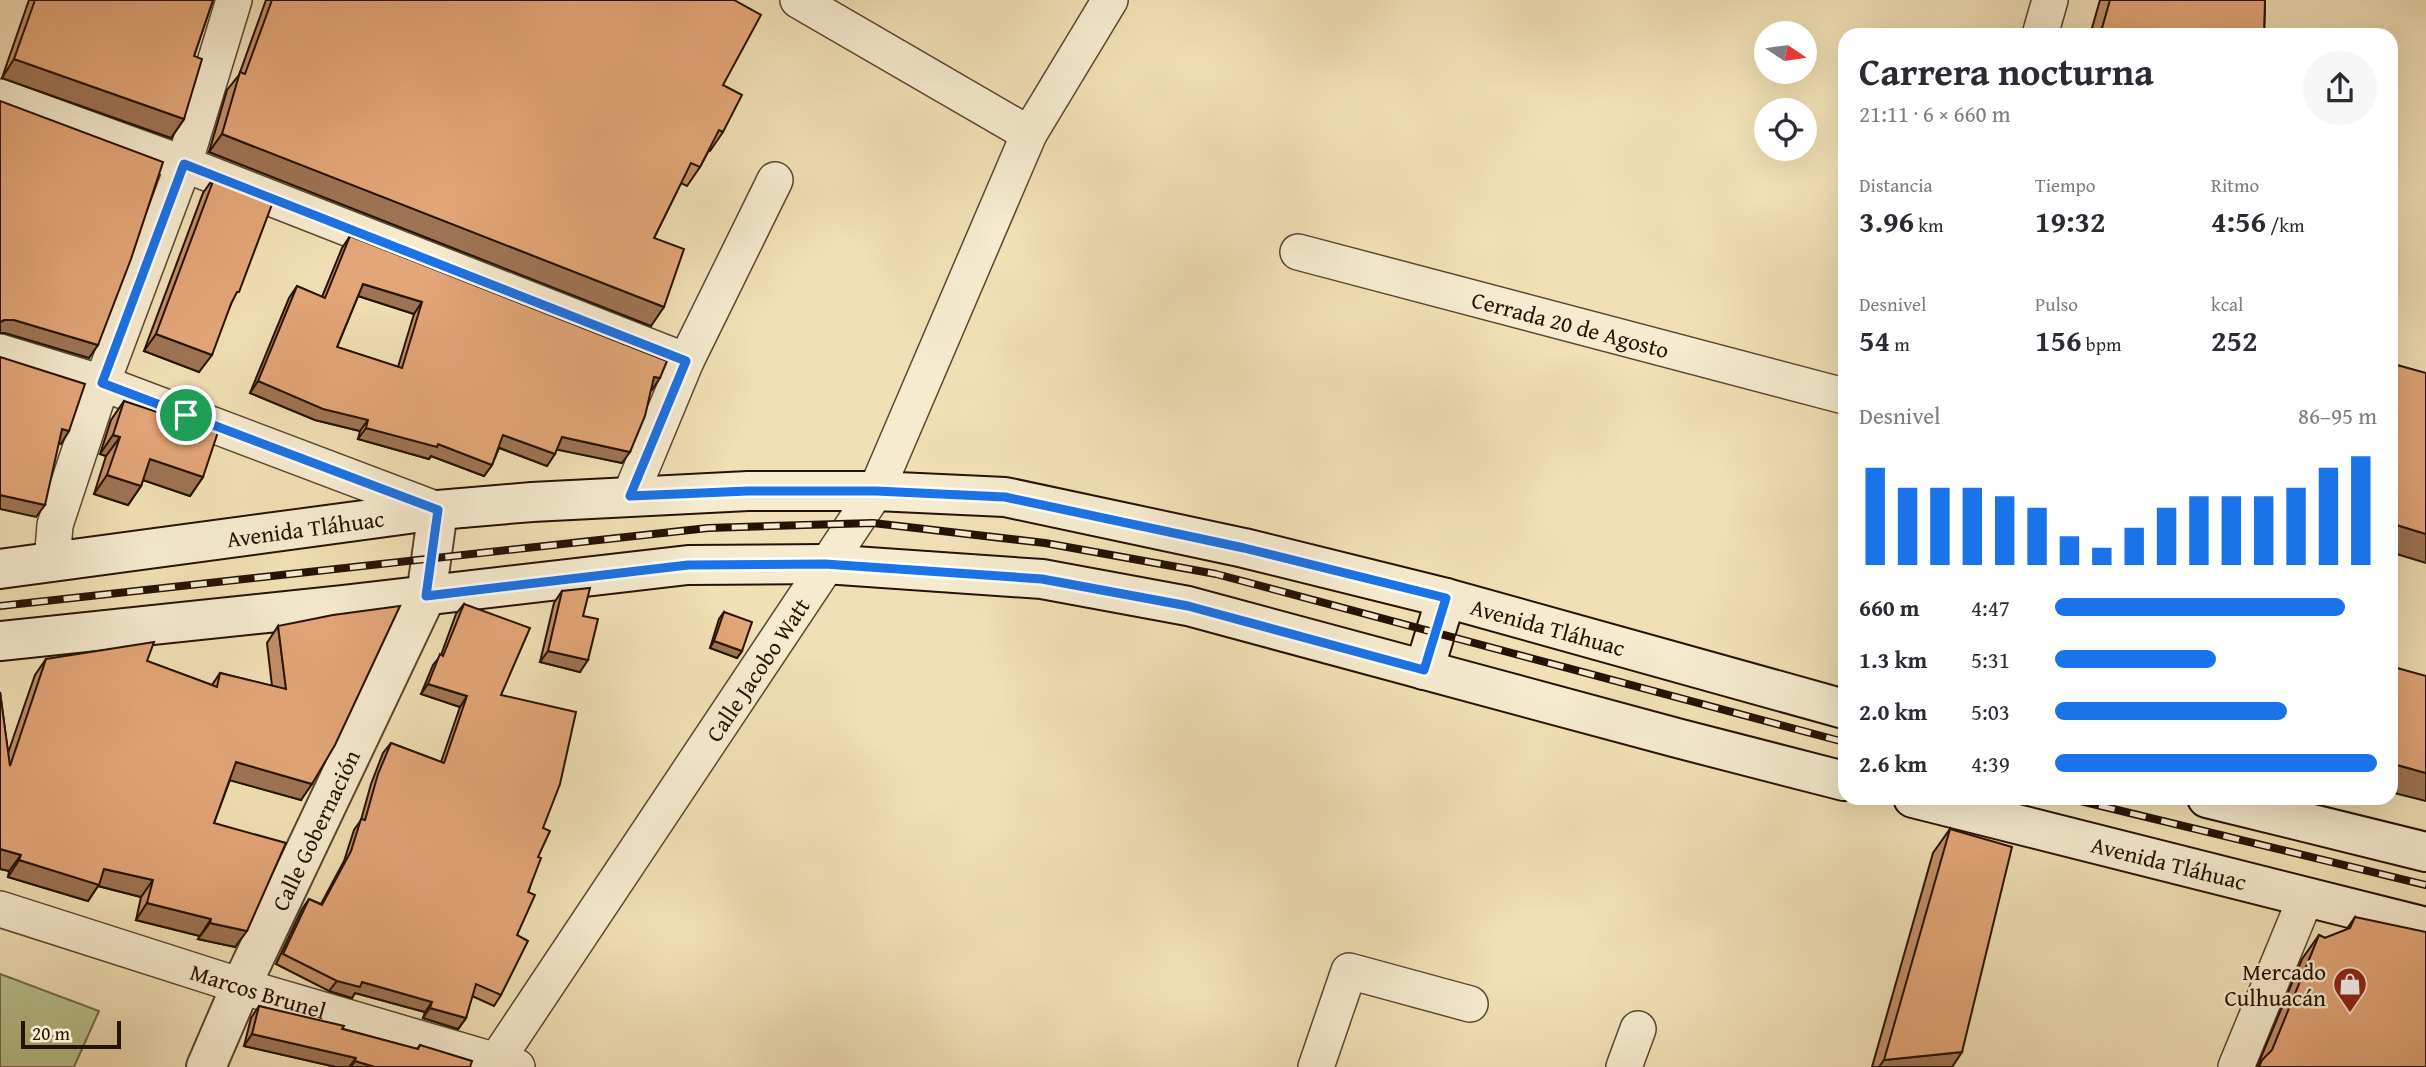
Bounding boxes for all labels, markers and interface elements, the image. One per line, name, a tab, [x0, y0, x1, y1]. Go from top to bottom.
north arrow	[1754, 21, 1816, 84]
map controls	[1754, 21, 1817, 161]
text: Carrera nocturna	[1859, 43, 2154, 99]
button: share	[2303, 51, 2377, 125]
text: 21:11 · 6 × 660 m	[1859, 97, 2011, 130]
button: locate	[1754, 98, 1817, 161]
text: Distancia	[1859, 171, 1933, 199]
text: Tiempo	[2035, 171, 2095, 199]
text: Ritmo	[2211, 171, 2259, 199]
text: 3.96	[1859, 199, 1914, 243]
text: 19:32	[2035, 199, 2106, 243]
text: 4:56	[2211, 199, 2266, 243]
text: km	[1914, 211, 1943, 239]
text: /km	[2266, 211, 2304, 239]
street label: Cerrada 20 de Agosto	[1468, 282, 1673, 366]
text: Desnivel	[1859, 290, 1926, 318]
text: Pulso	[2035, 290, 2078, 318]
text: kcal	[2211, 290, 2243, 318]
text: 54	[1859, 318, 1890, 362]
text: 156	[2035, 318, 2082, 362]
text: 252	[2211, 318, 2258, 362]
text: m	[1890, 330, 1910, 358]
text: bpm	[2082, 330, 2121, 358]
pin	[156, 385, 216, 445]
icon: arrive	[167, 396, 205, 434]
text: Desnivel	[1859, 399, 1940, 432]
text: 86–95 m	[2298, 399, 2377, 432]
street label: Avenida Tláhuac	[224, 501, 386, 555]
street label: Avenida Tláhuac	[1467, 589, 1629, 664]
street label: Calle Jacobo Watt	[697, 591, 817, 748]
text: 660 m	[1859, 591, 1920, 624]
text: 4:47	[1971, 591, 2010, 624]
text: 1.3 km	[1859, 643, 1927, 676]
text: 5:31	[1971, 643, 2010, 676]
text: 2.0 km	[1859, 695, 1927, 728]
text: 5:03	[1971, 695, 2010, 728]
street label: Calle Gobernación	[263, 744, 367, 916]
text: 2.6 km	[1859, 747, 1927, 780]
text: 4:39	[1971, 747, 2010, 780]
street label: Avenida Tláhuac	[2088, 827, 2250, 898]
street label: Marcos Brunel	[186, 954, 330, 1027]
place label: Mercado Culhuacán	[2224, 955, 2326, 1014]
shop icon: Mercado Culhuacán	[2331, 965, 2369, 1014]
scale bar	[21, 1018, 121, 1050]
text: 20 m	[32, 1019, 70, 1047]

